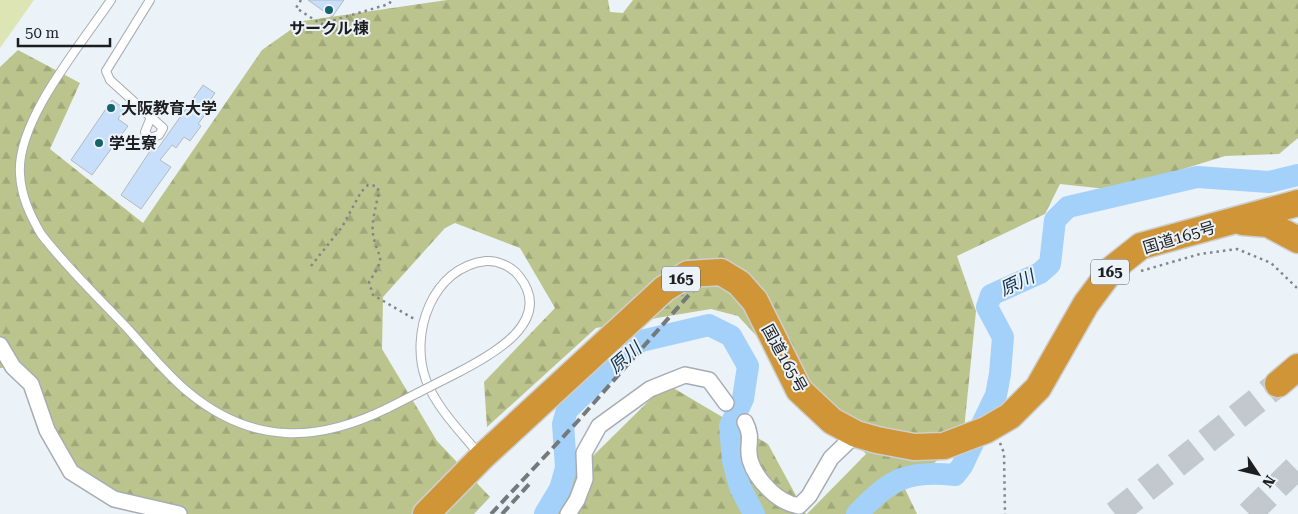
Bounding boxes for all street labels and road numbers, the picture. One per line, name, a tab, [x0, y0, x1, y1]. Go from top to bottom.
street label: 国道165号	[1141, 217, 1218, 258]
road number: 165	[1091, 260, 1129, 284]
road number: 165	[662, 266, 700, 292]
street label: 国道165号	[758, 321, 811, 396]

